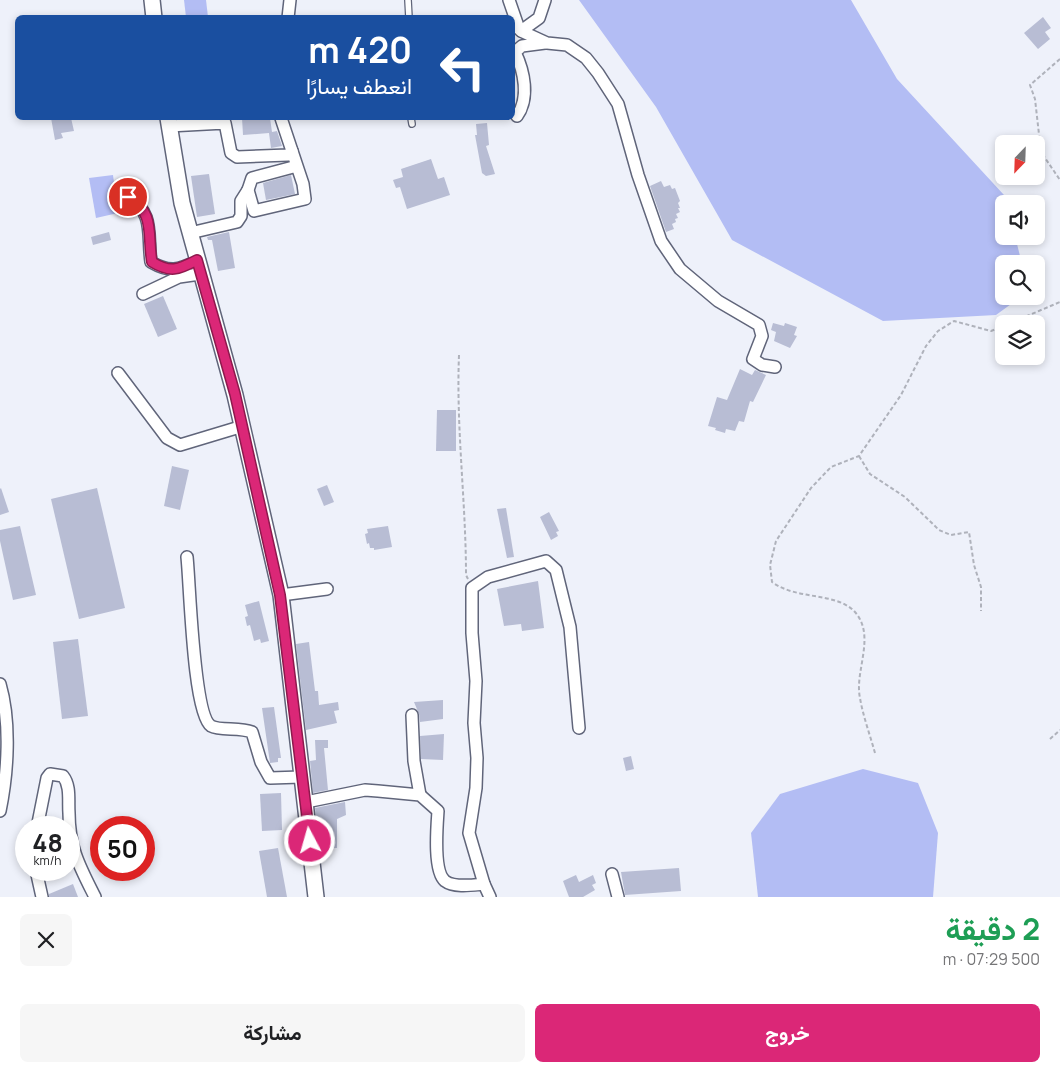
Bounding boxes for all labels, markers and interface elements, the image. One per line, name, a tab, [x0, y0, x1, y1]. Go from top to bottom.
text: 420 m	[308, 26, 412, 74]
icon: left	[430, 35, 495, 100]
text: انعطف يسارًا	[306, 71, 412, 101]
north arrow	[995, 135, 1045, 185]
map controls	[995, 135, 1045, 365]
pin	[107, 176, 149, 218]
icon: arrive	[114, 183, 142, 211]
button: sound	[995, 195, 1045, 245]
button: search	[995, 255, 1045, 305]
button: layers	[995, 315, 1045, 365]
position arrow	[283, 814, 335, 866]
speed limit sign: 50	[90, 816, 155, 881]
text: 48	[32, 825, 63, 860]
text: km/h	[34, 852, 61, 869]
text: 2 دقيقة	[945, 908, 1040, 949]
button: close	[20, 914, 72, 966]
text: 500 m · 07:29	[943, 948, 1040, 970]
button: مشاركة	[20, 1004, 525, 1062]
button: خروج	[535, 1004, 1040, 1062]

